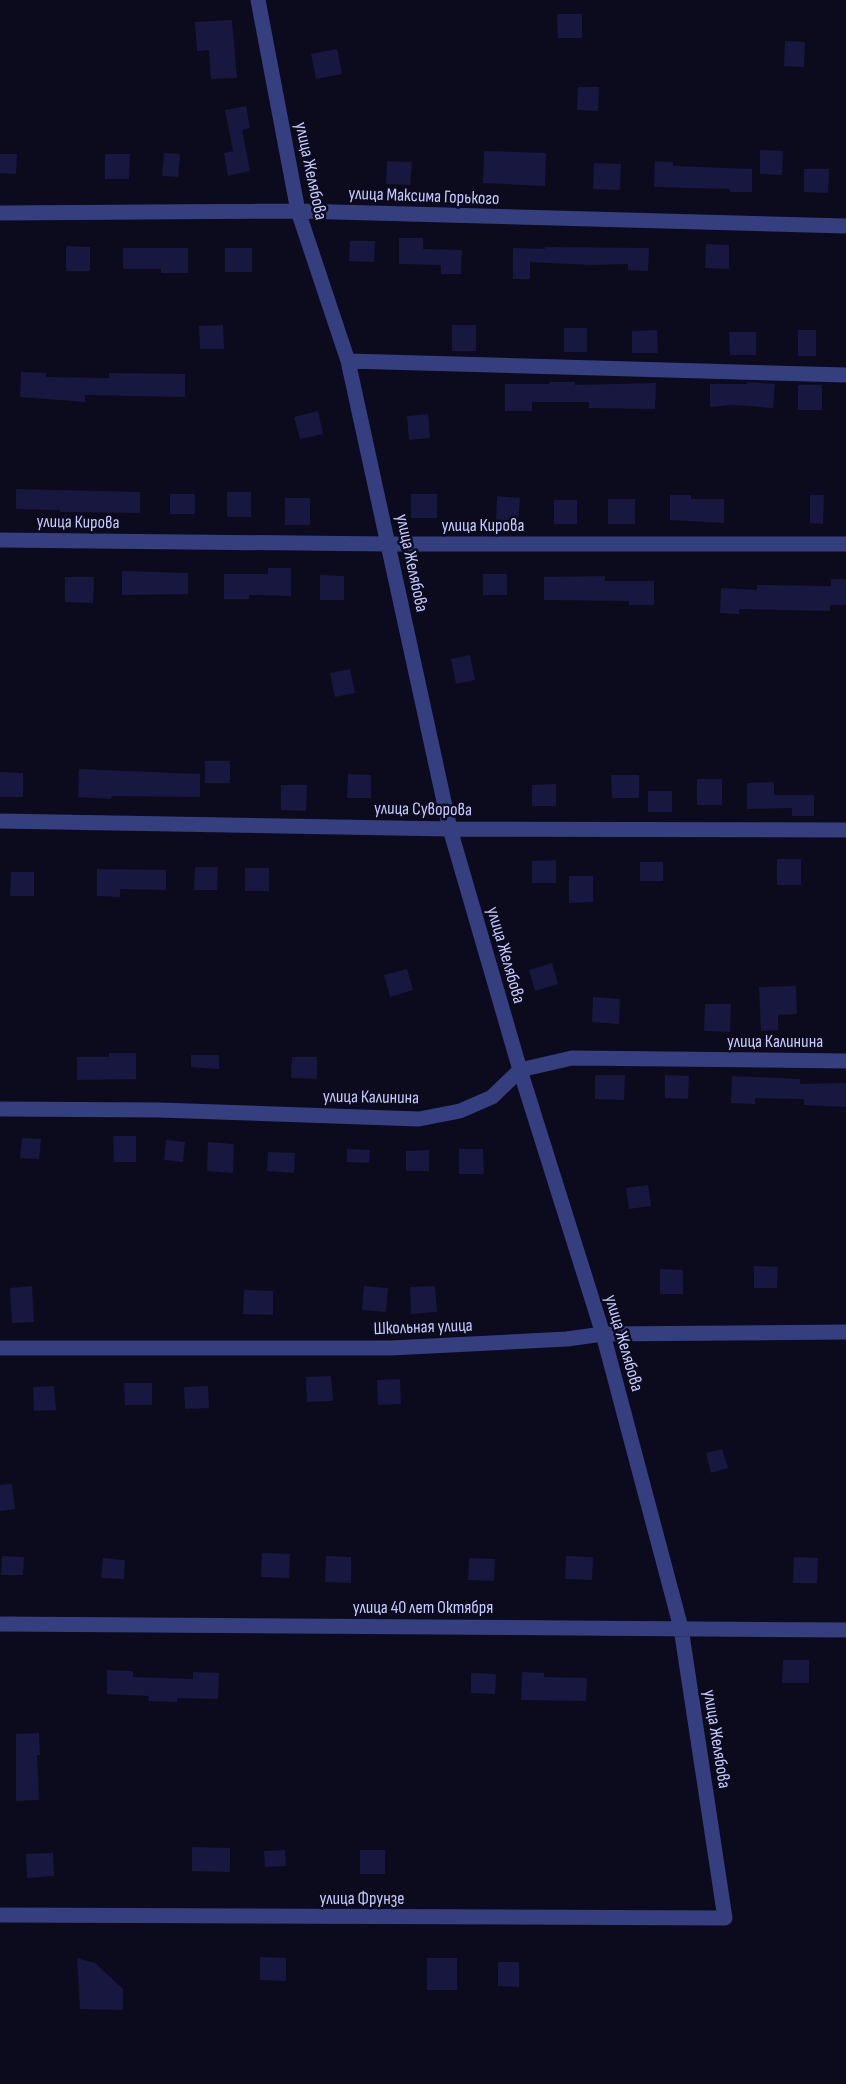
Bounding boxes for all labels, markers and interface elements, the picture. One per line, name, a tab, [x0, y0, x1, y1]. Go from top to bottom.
street label: улица Желябова	[290, 120, 332, 222]
street label: улица Максима Горького	[348, 183, 500, 209]
street label: улица Кирова	[36, 511, 120, 533]
street label: улица Желябова	[391, 512, 433, 614]
street label: улица Кирова	[442, 515, 525, 536]
street label: улица Суворова	[374, 798, 472, 820]
street label: улица Желябова	[482, 904, 530, 1006]
street label: улица Калинина	[727, 1031, 823, 1052]
street label: улица Калинина	[323, 1086, 419, 1108]
street label: улица Желябова	[600, 1292, 648, 1394]
street label: Школьная улица	[373, 1315, 473, 1339]
street label: улица 40 лет Октября	[353, 1597, 493, 1618]
street label: улица Желябова	[699, 1688, 735, 1790]
street label: улица Фрунзе	[320, 1888, 404, 1909]

